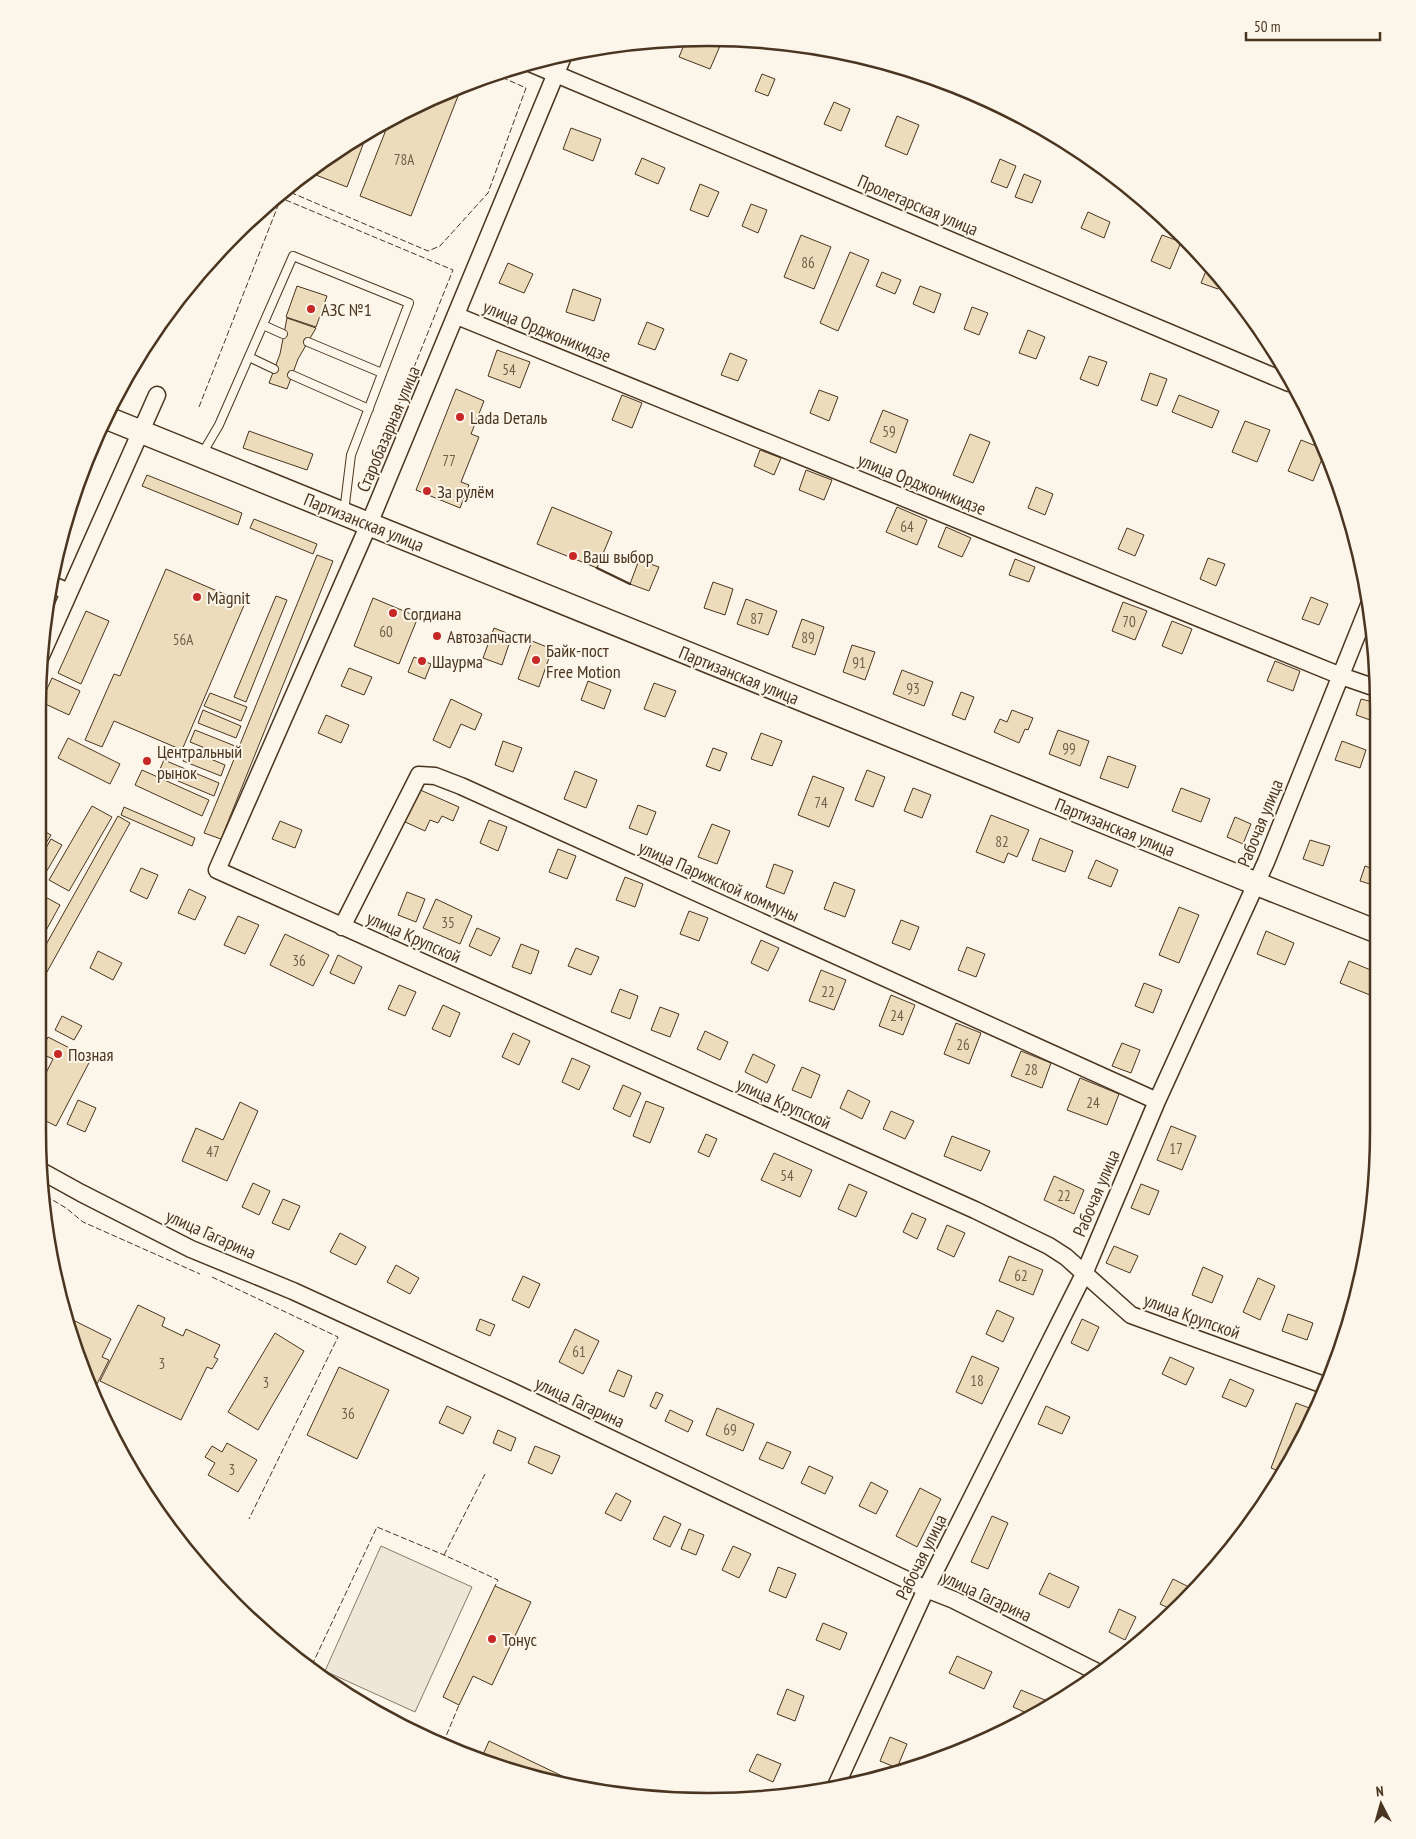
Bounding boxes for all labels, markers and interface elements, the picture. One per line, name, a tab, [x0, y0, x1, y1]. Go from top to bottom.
scale bar	[1246, 10, 1380, 42]
text: 50 m	[1254, 17, 1280, 36]
house number: 78А	[394, 150, 415, 169]
street label: Пролетарская улица	[854, 169, 982, 241]
house number: 86	[801, 253, 815, 272]
street label: улица Орджоникидзе	[480, 295, 614, 367]
place label: АЗС №1	[321, 298, 372, 321]
marker: АЗС №1	[305, 303, 317, 315]
house number: 54	[502, 360, 516, 379]
street label: Старобазарная улица	[351, 362, 425, 496]
place label: Lada Dеталь	[470, 406, 547, 429]
marker: Lada Dеталь	[454, 411, 466, 423]
house number: 59	[882, 422, 896, 441]
street label: улица Орджоникидзе	[855, 448, 989, 520]
house number: 77	[442, 451, 456, 470]
place label: За рулём	[437, 480, 494, 503]
marker: За рулём	[421, 485, 433, 497]
street label: Партизанская улица	[301, 487, 427, 557]
house number: 64	[900, 517, 914, 536]
place label: Ваш выбор	[583, 545, 654, 568]
marker: Ваш выбор	[567, 550, 579, 562]
place label: Magnit	[207, 586, 250, 609]
marker: Magnit	[191, 591, 203, 603]
place label: Согдиана	[403, 602, 462, 625]
marker: Согдиана	[387, 607, 399, 619]
house number: 87	[750, 609, 764, 628]
house number: 70	[1122, 612, 1136, 631]
house number: 60	[379, 622, 393, 641]
place label: Автозапчасти	[447, 625, 532, 648]
house number: 89	[801, 628, 815, 647]
house number: 56А	[173, 630, 194, 649]
marker: Автозапчасти	[431, 630, 443, 642]
place label: Байк-пост Free Motion	[546, 639, 621, 683]
street label: Партизанская улица	[676, 640, 802, 710]
place label: Шаурма	[432, 650, 483, 673]
house number: 91	[852, 653, 866, 672]
marker: Байк-пост Free Motion	[530, 654, 542, 666]
marker: Шаурма	[416, 655, 428, 667]
house number: 93	[906, 679, 920, 698]
house number: 99	[1062, 739, 1076, 758]
place label: Центральный рынок	[157, 740, 242, 784]
marker: Центральный рынок	[141, 755, 153, 767]
street label: Рабочая улица	[1232, 776, 1288, 870]
street label: Партизанская улица	[1052, 792, 1178, 862]
house number: 74	[814, 793, 828, 812]
house number: 82	[995, 832, 1009, 851]
street label: улица Парижской коммуны	[635, 835, 803, 927]
street label: улица Крупской	[363, 906, 465, 968]
house number: 35	[441, 913, 455, 932]
house number: 36	[292, 951, 306, 970]
house number: 22	[821, 982, 835, 1001]
house number: 24	[890, 1006, 904, 1025]
house number: 26	[956, 1035, 970, 1054]
place label: Позная	[68, 1043, 114, 1066]
marker: Позная	[52, 1048, 64, 1060]
house number: 28	[1024, 1060, 1038, 1079]
street label: улица Крупской	[733, 1072, 835, 1134]
house number: 24	[1086, 1093, 1100, 1112]
house number: 17	[1169, 1139, 1183, 1158]
house number: 47	[206, 1142, 220, 1161]
street label: Рабочая улица	[1067, 1146, 1125, 1240]
house number: 54	[780, 1166, 794, 1185]
house number: 22	[1057, 1186, 1071, 1205]
street label: улица Гагарина	[162, 1204, 260, 1264]
house number: 62	[1014, 1266, 1028, 1285]
street label: улица Крупской	[1141, 1288, 1243, 1344]
house number: 61	[572, 1342, 586, 1361]
house number: 3	[159, 1354, 165, 1373]
street label: улица Гагарина	[532, 1371, 628, 1433]
house number: 18	[970, 1371, 984, 1390]
house number: 3	[263, 1373, 269, 1392]
house number: 36	[341, 1404, 355, 1423]
house number: 69	[723, 1420, 737, 1439]
house number: 3	[229, 1460, 235, 1479]
street label: Рабочая улица	[890, 1510, 952, 1604]
street label: улица Гагарина	[939, 1565, 1035, 1627]
place label: Тонус	[502, 1628, 537, 1651]
marker: Тонус	[486, 1633, 498, 1645]
north arrow	[1356, 1779, 1406, 1829]
text: N	[1375, 1782, 1384, 1800]

